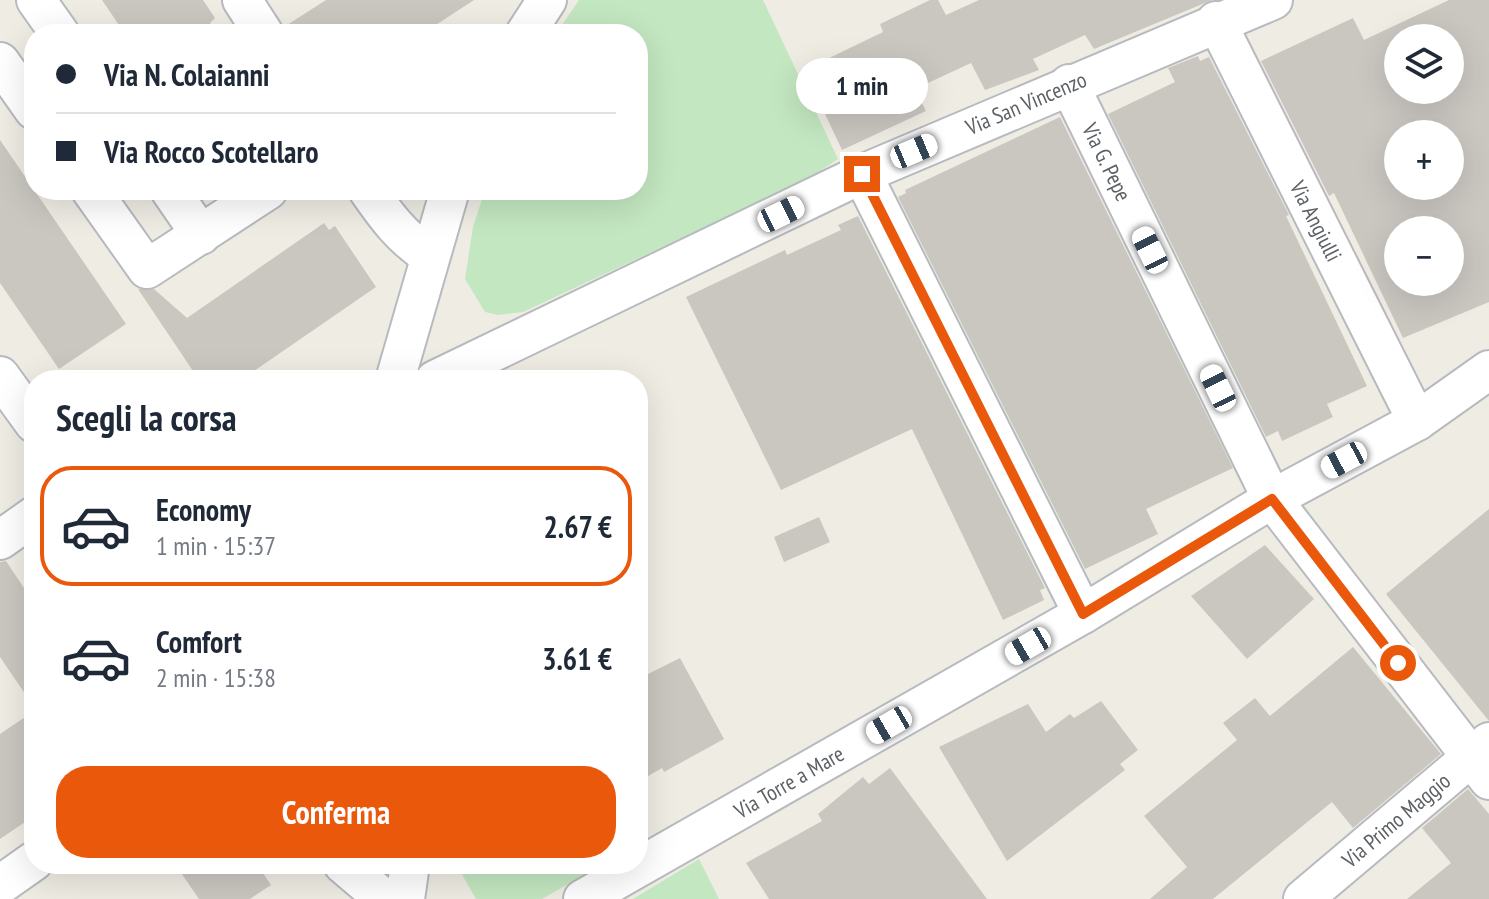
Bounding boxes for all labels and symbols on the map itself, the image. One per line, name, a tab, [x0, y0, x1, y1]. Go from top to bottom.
callout: 1 min	[796, 58, 928, 114]
street label: Via San Vincenzo	[961, 65, 1091, 141]
street label: Via G. Pepe	[1076, 117, 1138, 206]
car	[887, 131, 941, 171]
route end	[844, 156, 880, 192]
street label: Via Angiulli	[1283, 175, 1348, 266]
car	[754, 193, 808, 235]
car	[1129, 223, 1171, 277]
car	[1197, 361, 1239, 415]
car	[1317, 438, 1371, 482]
car	[1001, 624, 1055, 668]
route start	[1380, 645, 1416, 681]
car	[862, 703, 916, 747]
street label: Via Torre a Mare	[728, 739, 849, 825]
street label: Via Primo Maggio	[1335, 766, 1456, 874]

